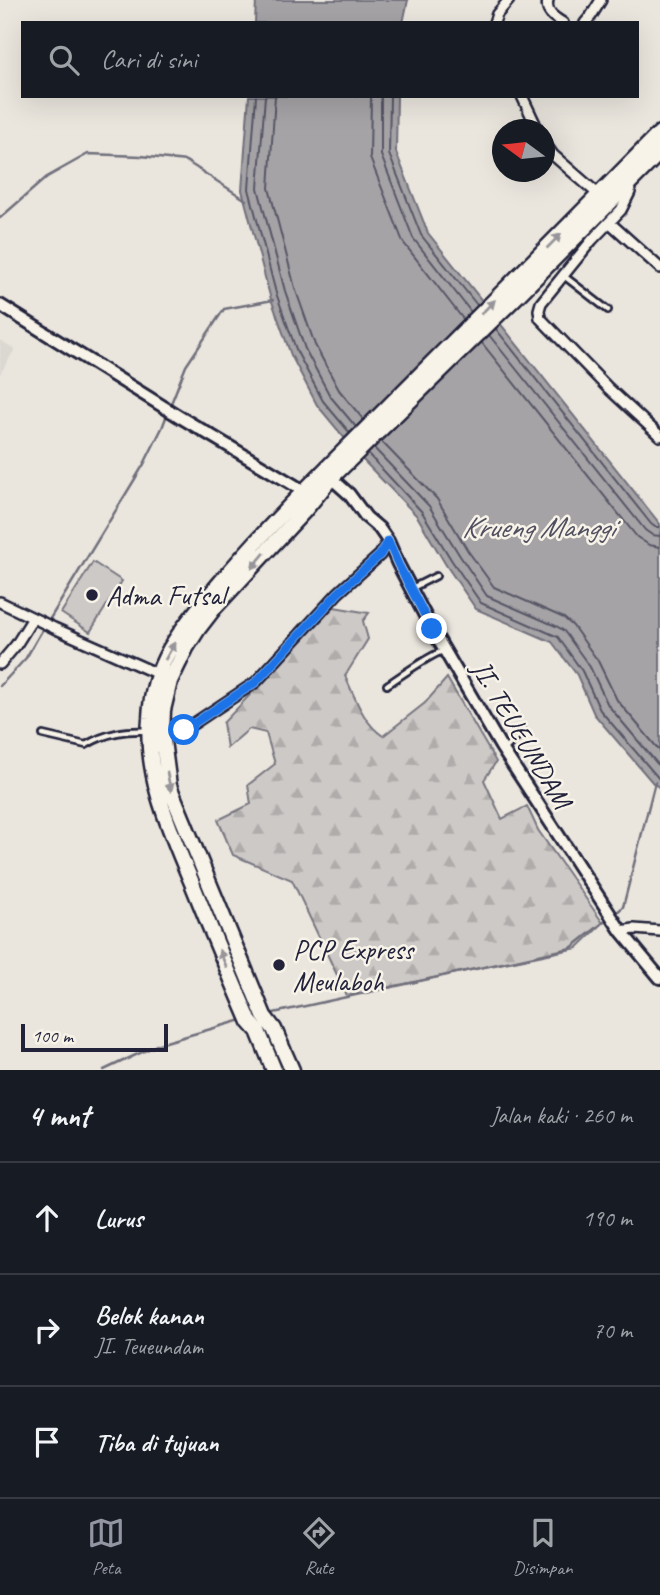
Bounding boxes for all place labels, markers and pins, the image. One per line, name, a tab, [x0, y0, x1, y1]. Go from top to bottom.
place label: Adma Futsal	[106, 578, 231, 613]
marker: Adma Futsal	[84, 587, 100, 603]
place label: PCP Express Meulaboh	[293, 932, 415, 999]
marker: PCP Express Meulaboh	[271, 957, 287, 973]

